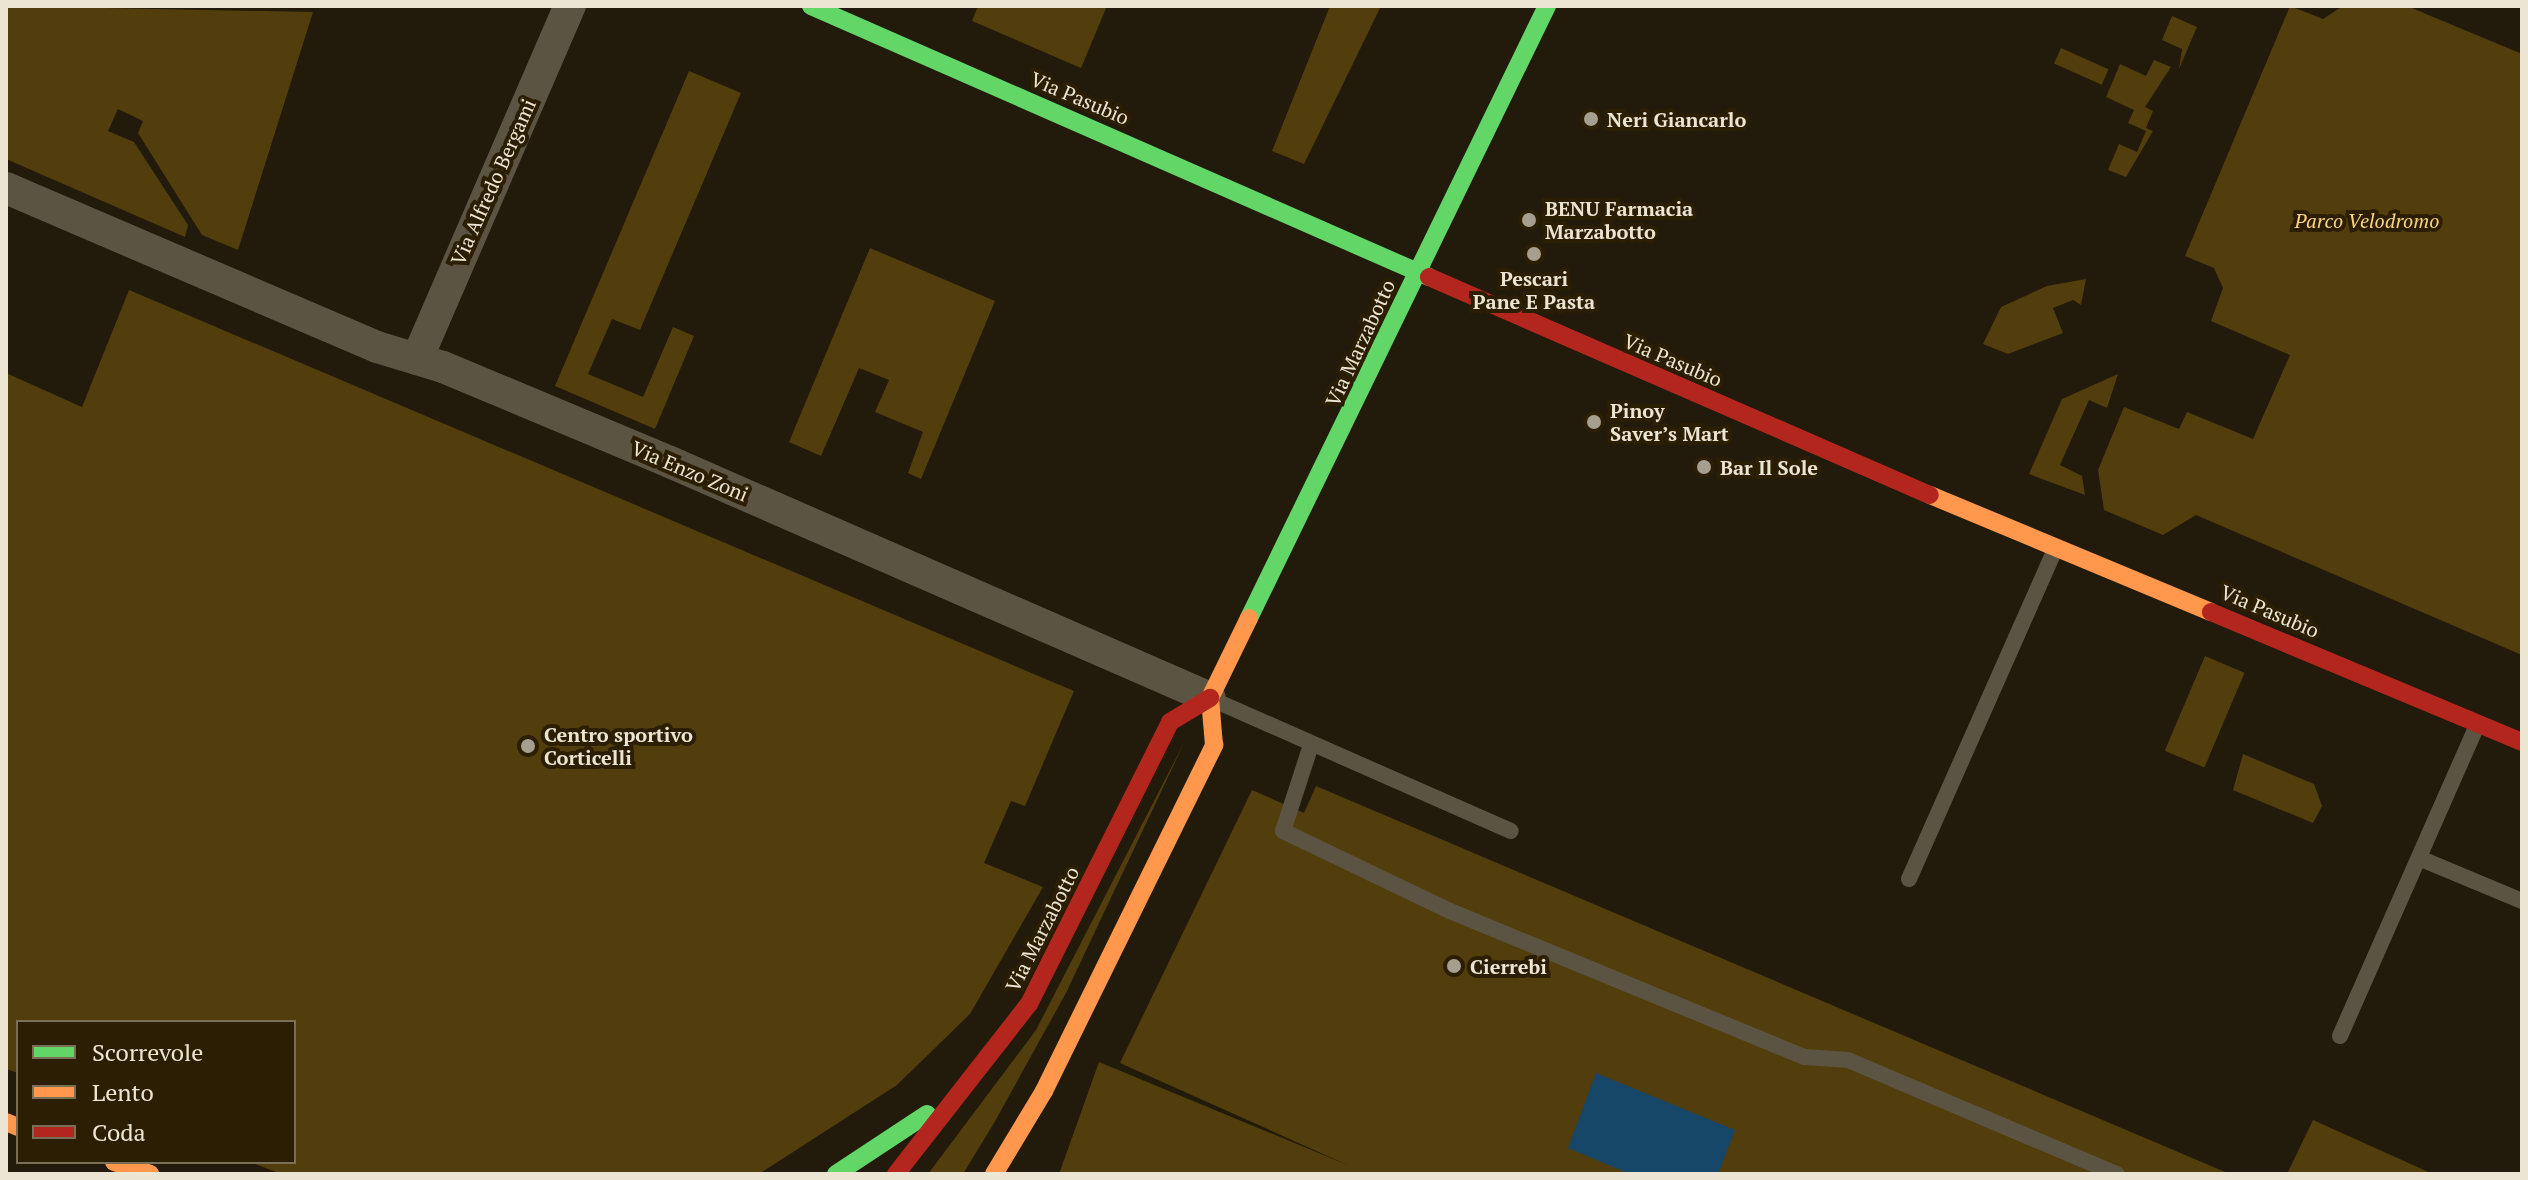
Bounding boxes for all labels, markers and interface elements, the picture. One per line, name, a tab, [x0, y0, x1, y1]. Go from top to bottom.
street label: Via Pasubio	[1027, 66, 1133, 130]
street label: Via Alfredo Bergami	[445, 95, 541, 269]
place label: Neri Giancarlo	[1607, 107, 1746, 131]
marker: Neri Giancarlo	[1582, 110, 1600, 128]
place label: BENU Farmacia Marzabotto	[1545, 196, 1693, 243]
park label: Parco Velodromo	[2294, 208, 2440, 232]
marker: BENU Farmacia Marzabotto	[1520, 211, 1538, 229]
marker: Pescari Pane E Pasta	[1525, 245, 1543, 263]
place label: Pescari Pane E Pasta	[1473, 266, 1595, 313]
street label: Via Marzabotto	[1320, 276, 1400, 410]
street label: Via Pasubio	[1620, 328, 1726, 392]
place label: Pinoy Saver’s Mart	[1610, 398, 1729, 445]
marker: Pinoy Saver’s Mart	[1585, 413, 1603, 431]
street label: Via Enzo Zoni	[628, 436, 752, 506]
place label: Bar Il Sole	[1720, 455, 1818, 479]
marker: Bar Il Sole	[1695, 458, 1713, 476]
street label: Via Pasubio	[2217, 579, 2323, 643]
place label: Centro sportivo Corticelli	[544, 722, 693, 769]
marker: Centro sportivo Corticelli	[519, 737, 537, 755]
street label: Via Marzabotto	[1000, 862, 1084, 996]
place label: Cierrebi	[1470, 954, 1547, 978]
marker: Cierrebi	[1445, 957, 1463, 975]
legend	[16, 1020, 296, 1164]
text: Scorrevole	[92, 1036, 203, 1068]
text: Lento	[92, 1076, 154, 1108]
text: Coda	[92, 1116, 146, 1148]

